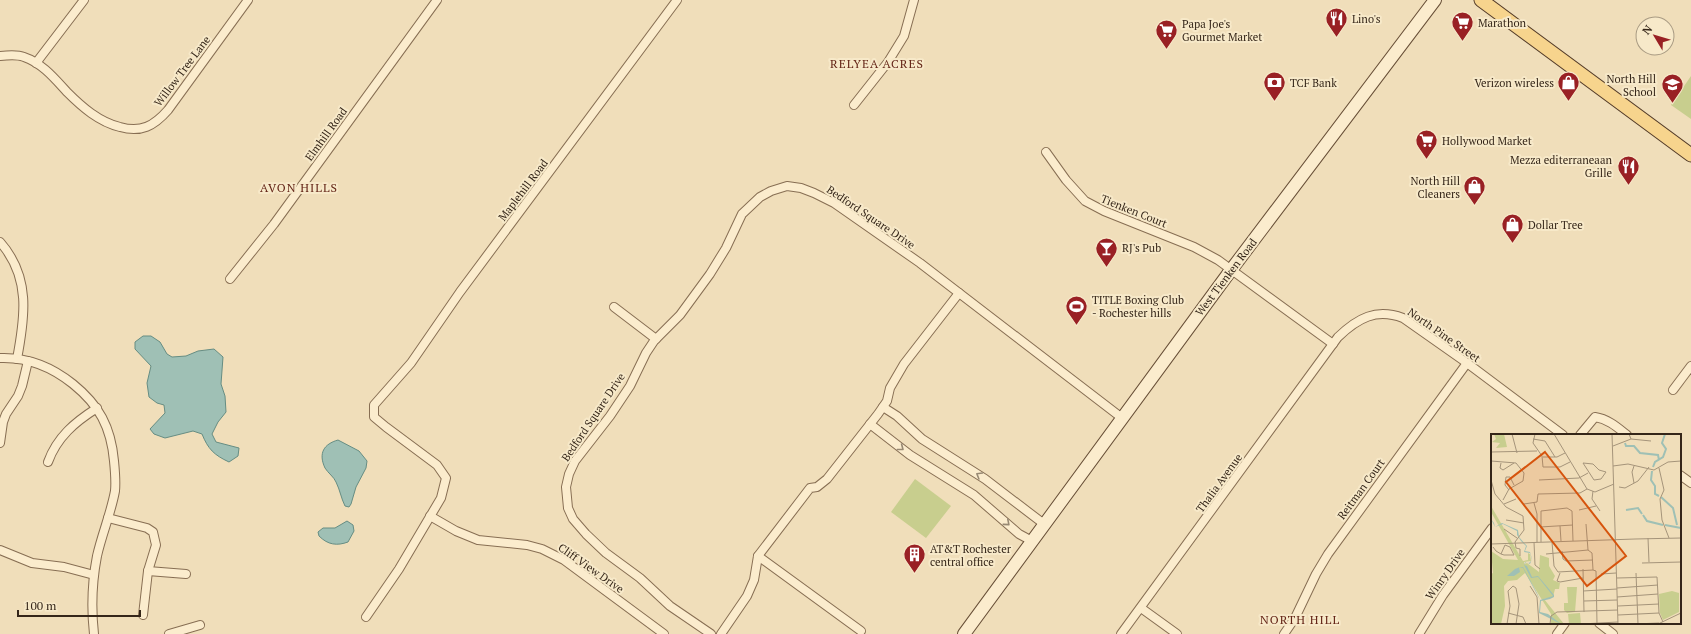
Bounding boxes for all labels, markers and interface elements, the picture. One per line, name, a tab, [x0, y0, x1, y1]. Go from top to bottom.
restaurant icon: Lino's	[1323, 6, 1349, 39]
supermarket icon: Marathon	[1450, 10, 1476, 43]
place label: Lino's	[1352, 12, 1381, 26]
place label: Marathon	[1478, 16, 1526, 30]
north arrow	[1635, 16, 1675, 56]
supermarket icon: Papa Joe's Gourmet Market	[1154, 17, 1180, 50]
place label: Papa Joe's Gourmet Market	[1182, 17, 1262, 44]
text: N	[1639, 22, 1656, 37]
street label: Willow Tree Lane	[151, 33, 213, 109]
district label: RELYEA ACRES	[830, 56, 924, 71]
bank icon: TCF Bank	[1262, 70, 1288, 103]
shop icon: Verizon wireless	[1556, 70, 1582, 103]
place label: North Hill School	[1606, 72, 1656, 99]
school or university icon: North Hill School	[1659, 72, 1685, 105]
place label: TCF Bank	[1290, 76, 1337, 90]
place label: Verizon wireless	[1474, 76, 1554, 90]
street label: Elmhill Road	[302, 104, 350, 164]
supermarket icon: Hollywood Market	[1413, 128, 1439, 161]
place label: Hollywood Market	[1442, 134, 1532, 148]
place label: Mezza editerraneaan Grille	[1510, 153, 1612, 180]
restaurant icon: Mezza editerraneaan Grille	[1615, 153, 1641, 186]
street label: Maplehill Road	[495, 156, 551, 224]
place label: North Hill Cleaners	[1410, 174, 1460, 201]
shop icon: North Hill Cleaners	[1462, 174, 1488, 207]
district label: AVON HILLS	[260, 180, 338, 195]
street label: Bedford Square Drive	[824, 182, 918, 252]
street label: Tienken Court	[1099, 191, 1169, 231]
shop icon: Dollar Tree	[1499, 212, 1525, 245]
place label: Dollar Tree	[1528, 218, 1583, 232]
bar icon: RJ's Pub	[1093, 235, 1119, 268]
street label: West Tienken Road	[1192, 235, 1260, 319]
place label: RJ's Pub	[1122, 241, 1161, 255]
sports icon: TITLE Boxing Club - Rochester hills	[1064, 293, 1090, 326]
place label: TITLE Boxing Club - Rochester hills	[1092, 293, 1184, 320]
street label: North Pine Street	[1405, 305, 1483, 365]
street label: Bedford Square Drive	[558, 370, 628, 464]
inset map	[1491, 434, 1681, 624]
one-way arrow	[896, 443, 903, 450]
street label: Thalia Avenue	[1193, 450, 1245, 515]
street label: Reitman Court	[1334, 456, 1388, 522]
one-way arrow	[976, 473, 983, 480]
one-way arrow	[1002, 518, 1009, 525]
street label: Cliff View Drive	[556, 540, 627, 596]
building icon: AT&T Rochester central office	[902, 542, 928, 575]
place label: AT&T Rochester central office	[930, 542, 1012, 569]
street label: Winry Drive	[1422, 545, 1468, 602]
scale bar	[18, 592, 140, 618]
text: 100 m	[24, 598, 57, 613]
district label: NORTH HILL	[1260, 612, 1340, 627]

